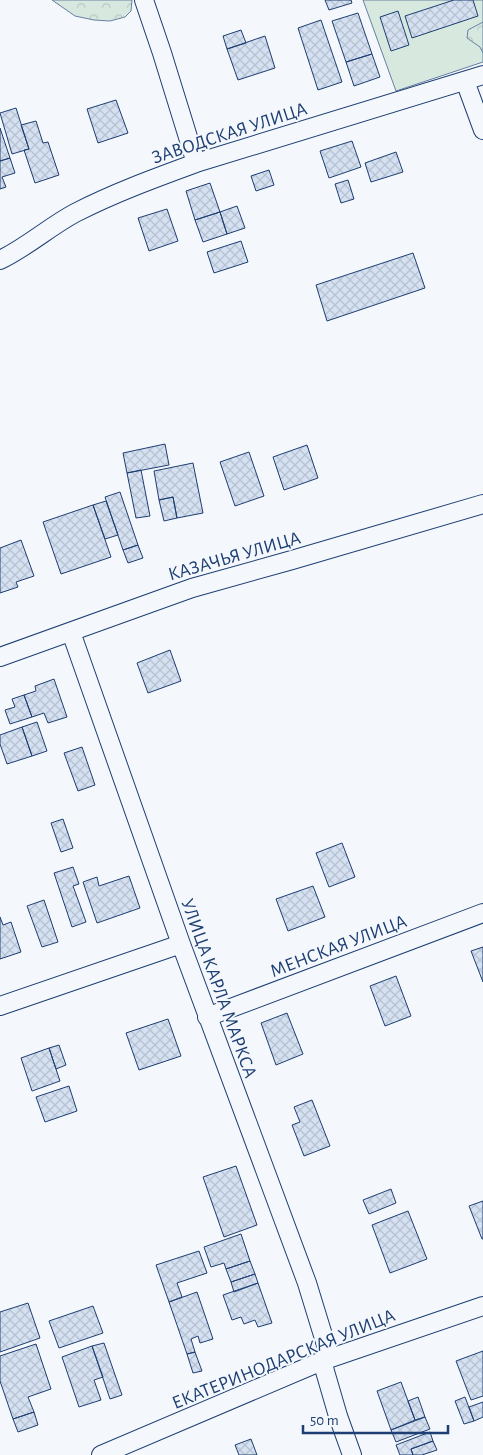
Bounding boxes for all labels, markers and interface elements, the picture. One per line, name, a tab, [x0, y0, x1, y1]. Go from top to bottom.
street label: ЗАВОДСКАЯ УЛИЦА	[150, 99, 309, 167]
street label: КАЗАЧЬЯ УЛИЦА	[166, 528, 303, 584]
street label: УЛИЦА КАРЛА МАРКСА	[177, 896, 260, 1081]
street label: МЕНСКАЯ УЛИЦА	[268, 912, 409, 981]
street label: ЕКАТЕРИНОДАРСКАЯ УЛИЦА	[169, 1306, 398, 1413]
scale bar	[303, 1402, 448, 1434]
text: 50 m	[310, 1413, 339, 1428]

